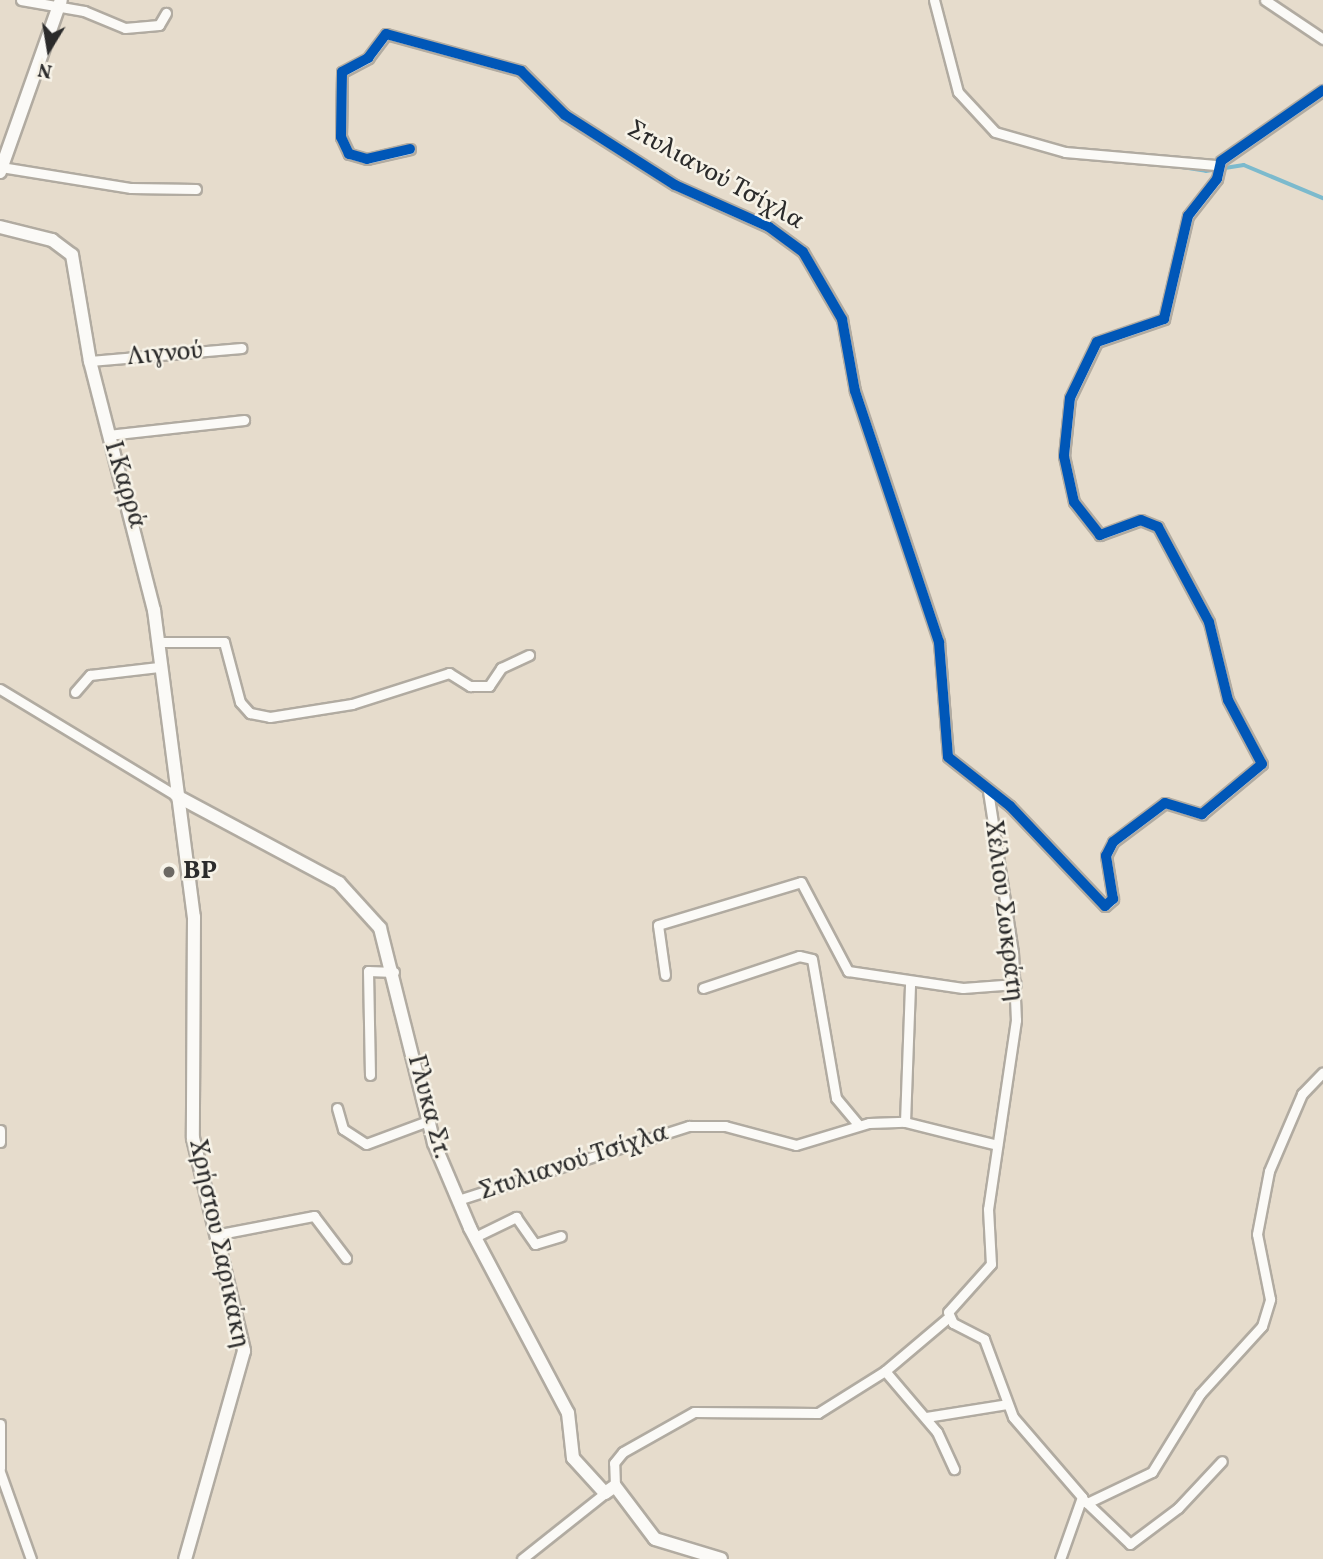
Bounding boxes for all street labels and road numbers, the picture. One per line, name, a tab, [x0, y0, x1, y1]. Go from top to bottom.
street label: Στυλιανού Τσίχλα	[621, 114, 809, 238]
street label: Λιγνού	[126, 336, 204, 374]
street label: Ι.Καρρά	[96, 438, 152, 532]
street label: Χέλιου Σωκράτη	[976, 818, 1030, 1004]
street label: Γλυκα Στ.	[399, 1052, 457, 1162]
street label: Στυλιανού Τσίχλα	[475, 1118, 673, 1208]
street label: Χρήστου Σαρικάκη	[181, 1136, 255, 1352]

